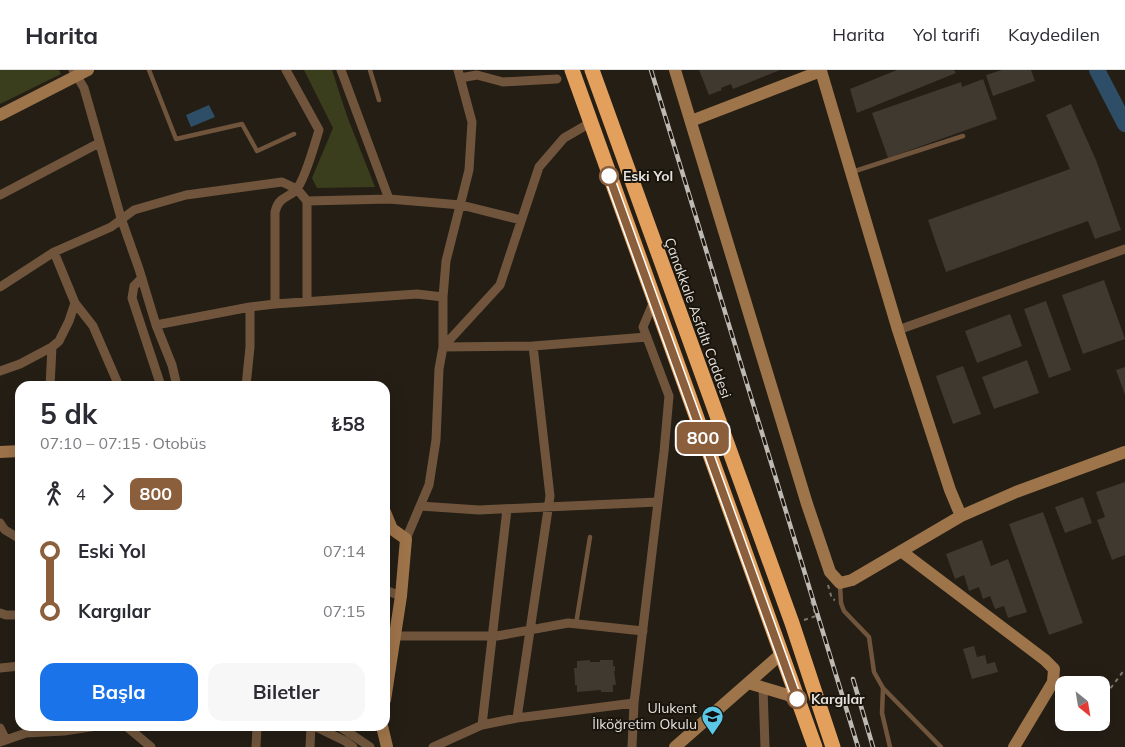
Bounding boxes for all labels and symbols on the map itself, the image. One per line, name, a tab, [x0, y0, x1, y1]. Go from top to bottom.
marker: Eski Yol	[599, 166, 619, 186]
place label: Eski Yol	[623, 167, 673, 185]
street label: Çanakkale Asfaltı Caddesi	[661, 235, 735, 401]
line badge: 800	[674, 422, 732, 454]
north arrow	[1055, 676, 1110, 731]
marker: Kargılar	[787, 689, 807, 709]
place label: Kargılar	[811, 690, 865, 708]
place label: Ulukent İlköğretim Okulu	[592, 699, 697, 733]
school or university icon: Ulukent İlköğretim Okulu	[701, 704, 725, 735]

